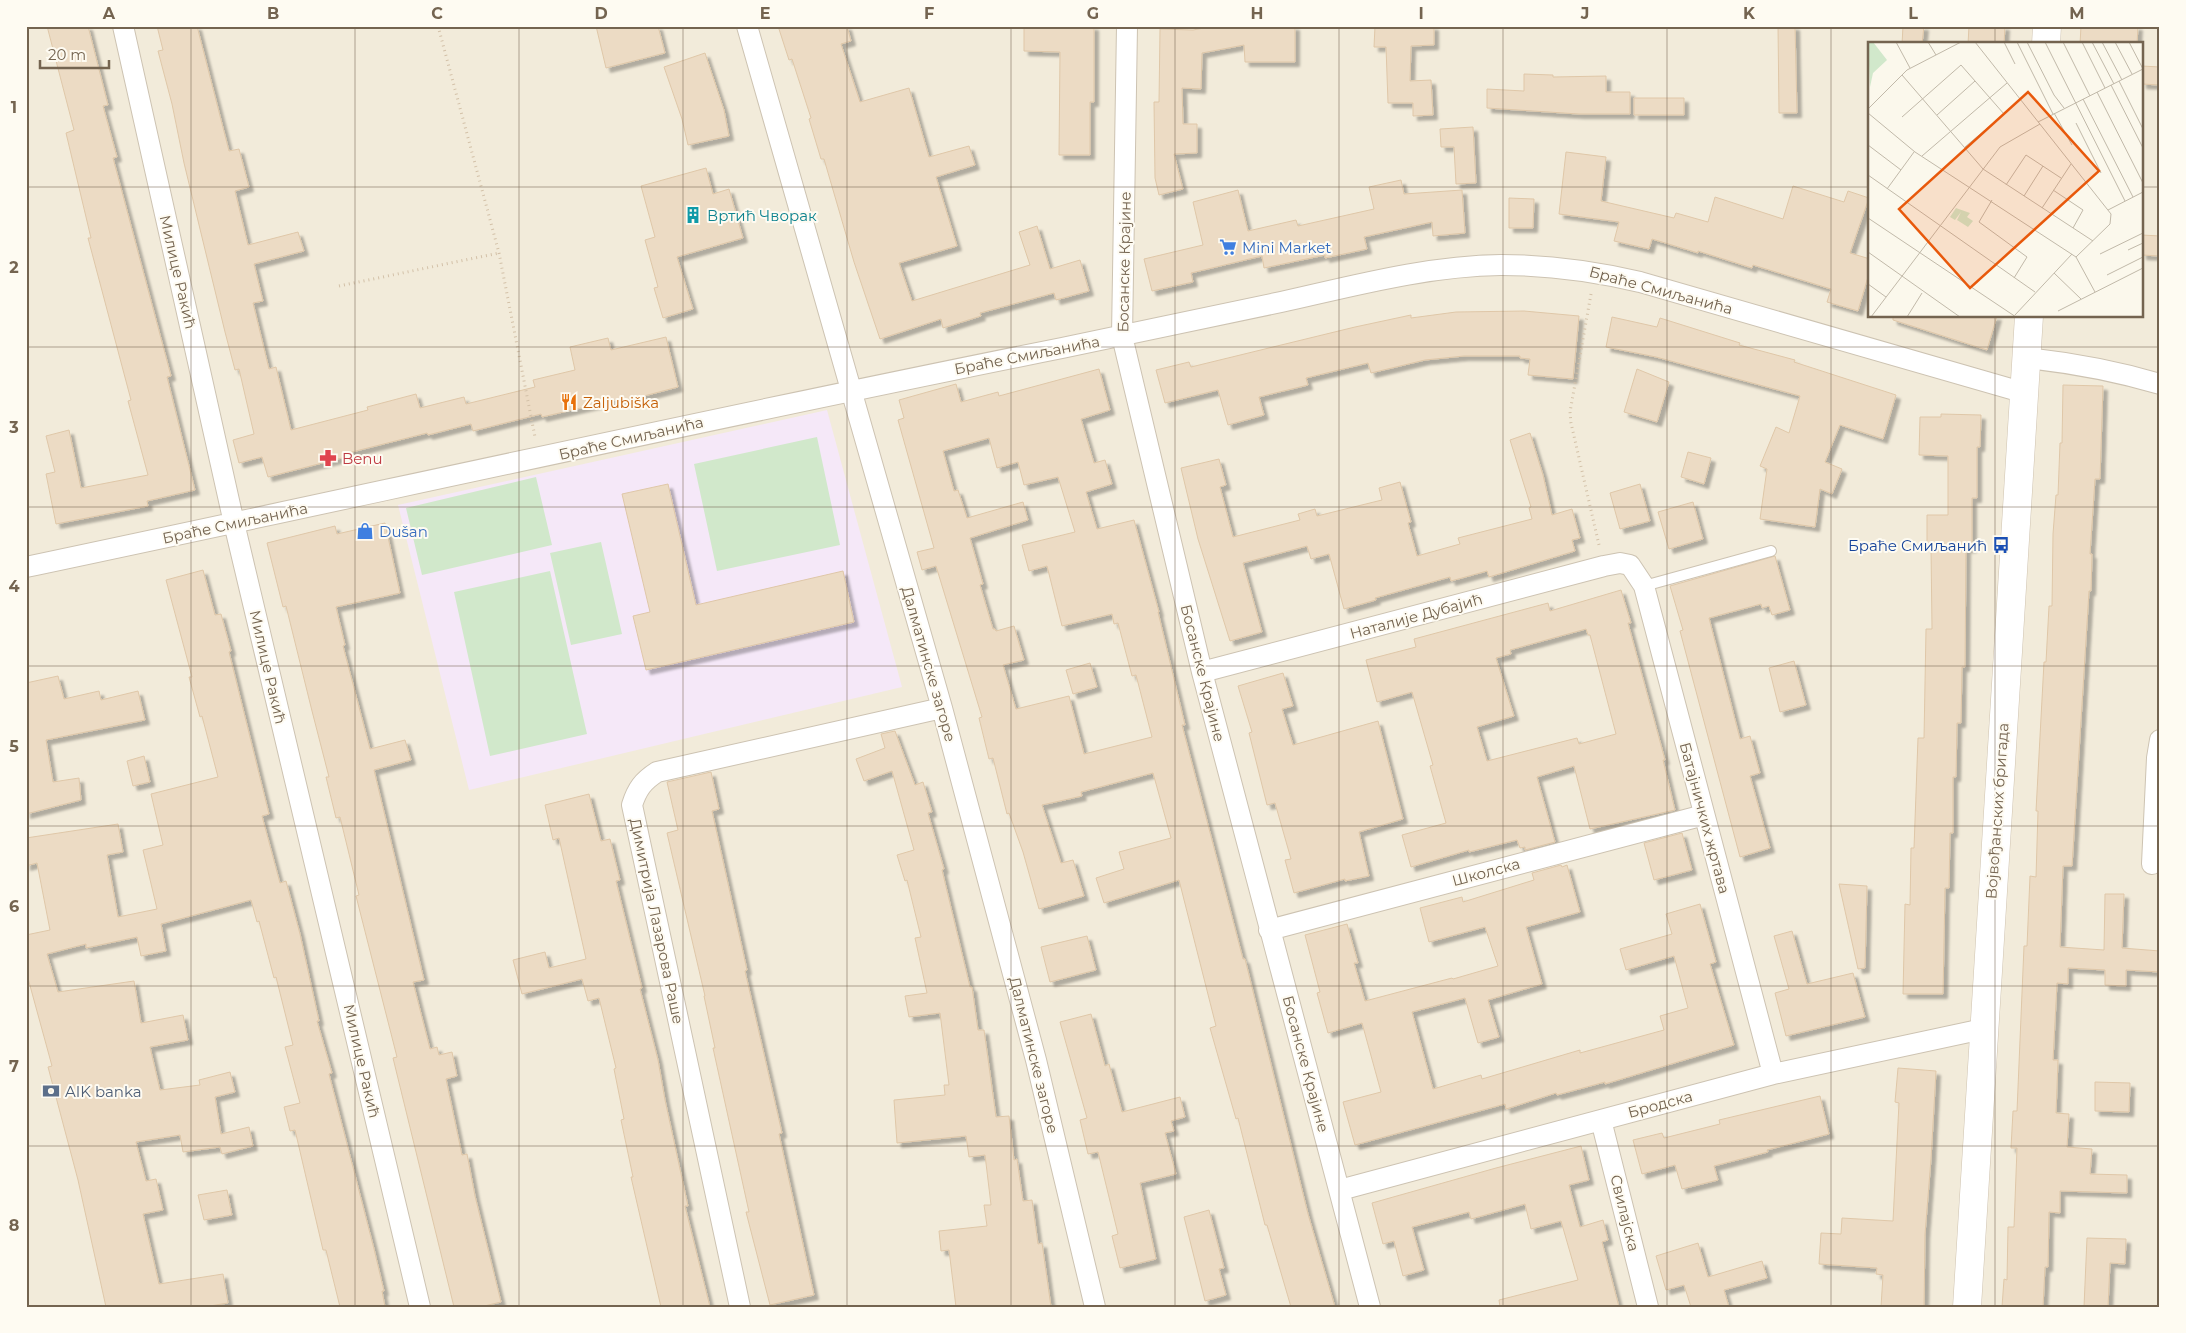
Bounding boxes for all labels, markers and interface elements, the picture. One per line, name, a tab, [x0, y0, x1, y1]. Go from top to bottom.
text: A	[102, 4, 116, 23]
text: B	[267, 4, 279, 23]
text: C	[431, 4, 443, 23]
text: D	[594, 4, 608, 23]
text: E	[760, 4, 770, 23]
text: F	[924, 4, 934, 23]
text: G	[1087, 4, 1099, 23]
text: H	[1251, 4, 1263, 23]
text: I	[1418, 4, 1424, 23]
text: J	[1580, 4, 1589, 23]
text: K	[1743, 4, 1756, 23]
text: L	[1908, 4, 1918, 23]
text: M	[2069, 4, 2085, 23]
scale bar	[40, 38, 109, 70]
inset map	[1868, 42, 2144, 318]
text: 20 m	[48, 45, 86, 64]
text: 1	[11, 98, 17, 117]
street label: Босанске Крајине	[1113, 191, 1135, 333]
building icon: Вртић Чворак	[683, 205, 703, 225]
place label: Вртић Чворак	[707, 206, 817, 225]
street label: Милице Ракић	[156, 213, 200, 331]
supermarket icon: Mini Market	[1218, 237, 1238, 257]
place label: Mini Market	[1242, 238, 1331, 257]
text: 2	[9, 258, 19, 277]
street label: Браће Смиљанића	[1587, 262, 1735, 318]
street label: Браће Смиљанића	[953, 332, 1101, 378]
restaurant icon: Zaljubiška	[559, 392, 579, 412]
place label: Zaljubiška	[583, 393, 659, 412]
street label: Браће Смиљанића	[557, 412, 705, 464]
text: 3	[8, 418, 19, 437]
pharmacy icon: Benu	[318, 448, 338, 468]
place label: Benu	[342, 449, 383, 468]
street label: Браће Смиљанића	[161, 498, 309, 548]
shop icon: Dušan	[355, 521, 375, 541]
place label: Dušan	[379, 522, 428, 541]
bus stop icon: Браће Смиљанић	[1991, 535, 2011, 555]
place label: Браће Смиљанић	[1848, 536, 1987, 555]
text: 4	[8, 577, 20, 596]
street label: Далматинске загоре	[898, 584, 960, 744]
street label: Наталије Дубајић	[1348, 589, 1484, 643]
street label: Босанске Крајине	[1177, 602, 1229, 744]
street label: Милице Ракић	[246, 608, 290, 726]
street label: Војвођанских бригада	[1981, 722, 2013, 900]
text: 5	[9, 737, 19, 756]
street label: Батајничких жртава	[1676, 740, 1734, 896]
street label: Димитрија Лазарова Раше	[626, 816, 688, 1026]
street label: Школска	[1450, 854, 1522, 890]
text: 6	[9, 897, 19, 916]
street label: Далматинске загоре	[1005, 975, 1063, 1135]
street label: Босанске Крајине	[1279, 993, 1333, 1135]
street label: Милице Ракић	[340, 1002, 384, 1120]
text: 7	[9, 1057, 19, 1076]
bank icon: AIK banka	[41, 1081, 61, 1101]
place label: AIK banka	[65, 1082, 142, 1101]
street label: Бродска	[1626, 1086, 1694, 1122]
street label: Свилајска	[1606, 1173, 1644, 1253]
text: 8	[9, 1216, 19, 1235]

